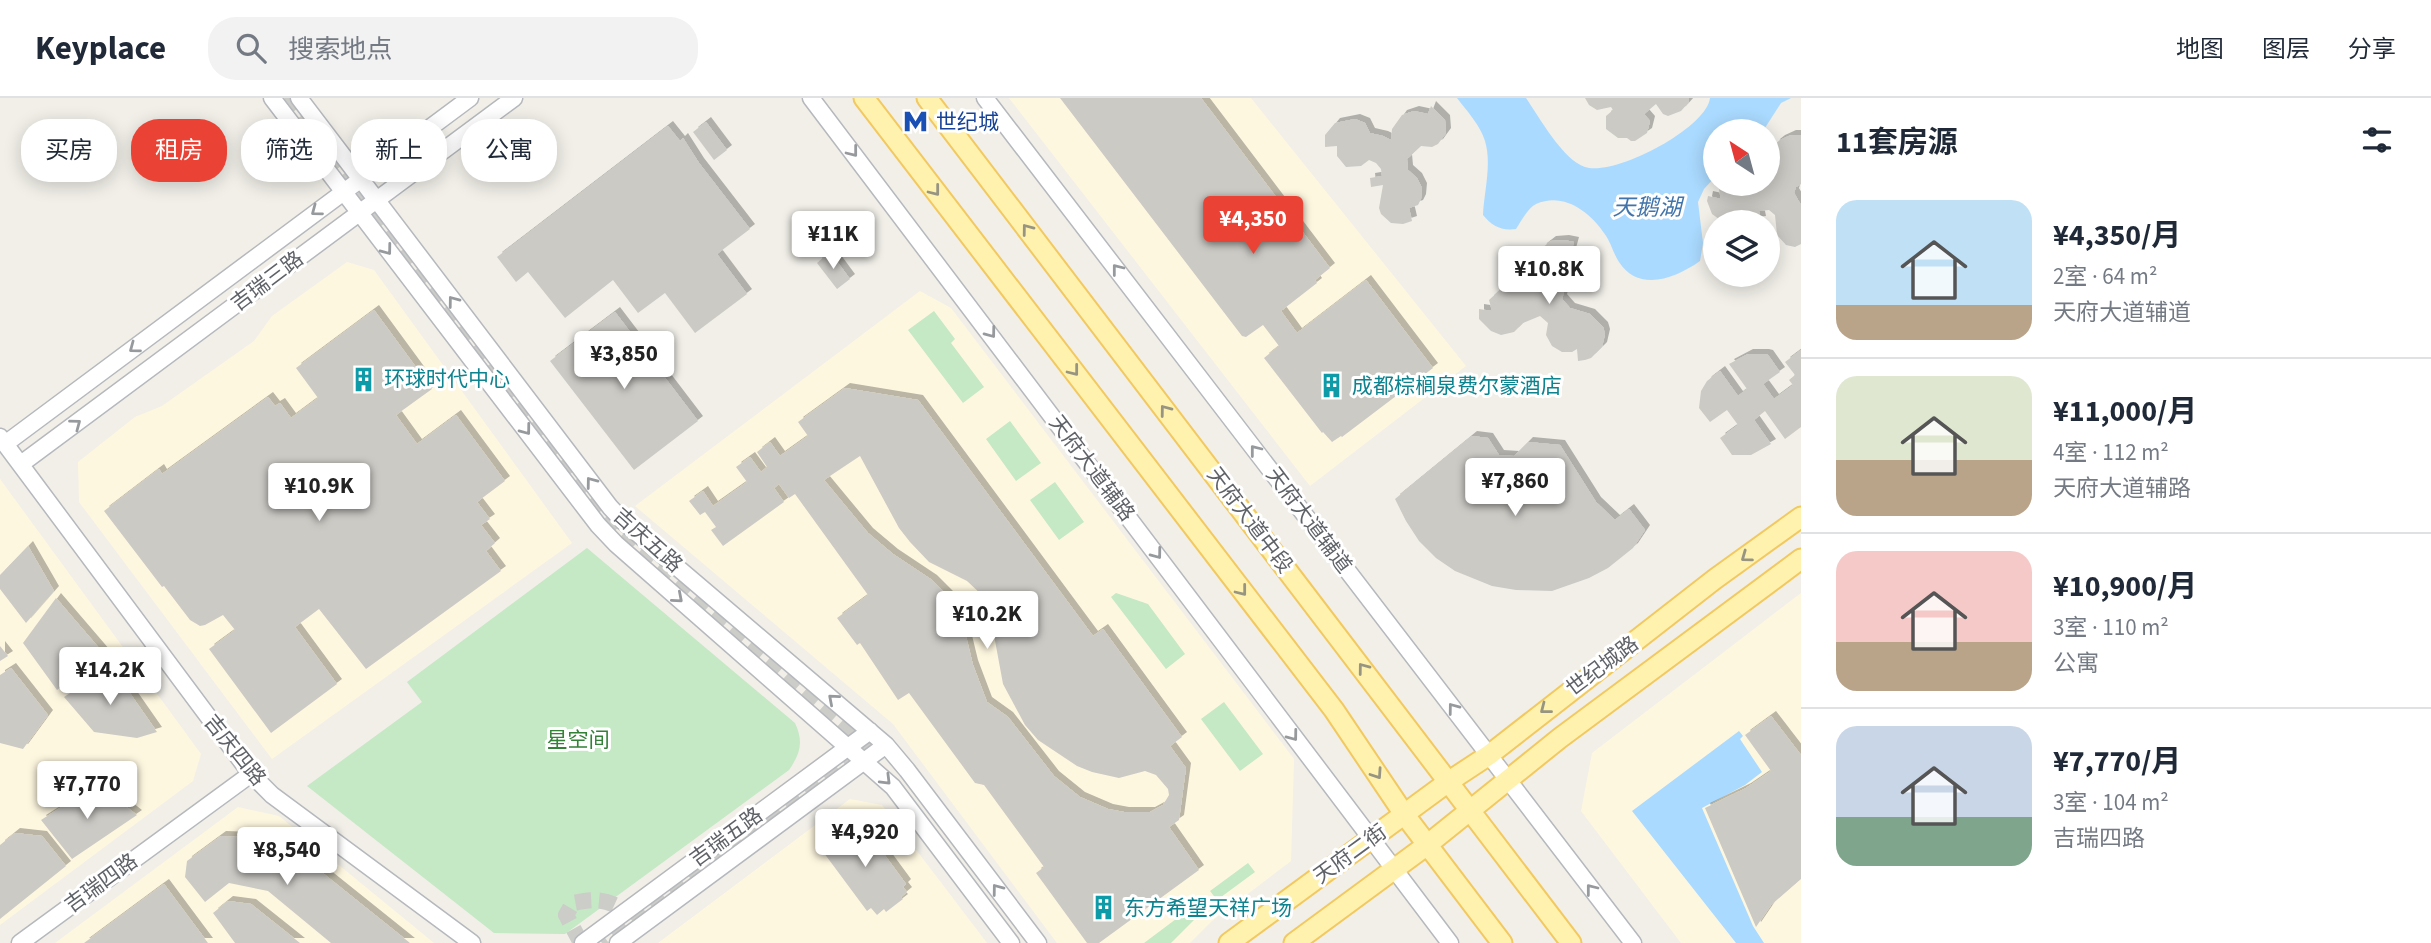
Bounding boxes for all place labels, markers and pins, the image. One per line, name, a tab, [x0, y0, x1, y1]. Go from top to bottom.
place label: 世纪城	[936, 107, 999, 137]
metro station icon: 世纪城	[902, 108, 930, 136]
pin: ¥4,350	[1196, 197, 1310, 256]
pin: ¥11K	[792, 212, 874, 271]
pin: ¥10.8K	[1492, 246, 1606, 306]
pin: ¥3,850	[567, 331, 681, 391]
place label: 环球时代中心	[384, 364, 510, 394]
building icon: 环球时代中心	[350, 365, 378, 393]
place label: 成都棕榈泉费尔蒙酒店	[1352, 371, 1562, 401]
building icon: 成都棕榈泉费尔蒙酒店	[1318, 372, 1346, 400]
pin: ¥7,860	[1458, 458, 1572, 518]
pin: ¥10.9K	[262, 464, 376, 523]
pin: ¥10.2K	[930, 592, 1044, 651]
pin: ¥14.2K	[53, 648, 167, 707]
pin: ¥7,770	[30, 762, 144, 821]
pin: ¥4,920	[808, 810, 922, 869]
pin: ¥8,540	[230, 828, 344, 887]
place label: 东方希望天祥广场	[1124, 893, 1292, 923]
building icon: 东方希望天祥广场	[1090, 894, 1118, 922]

